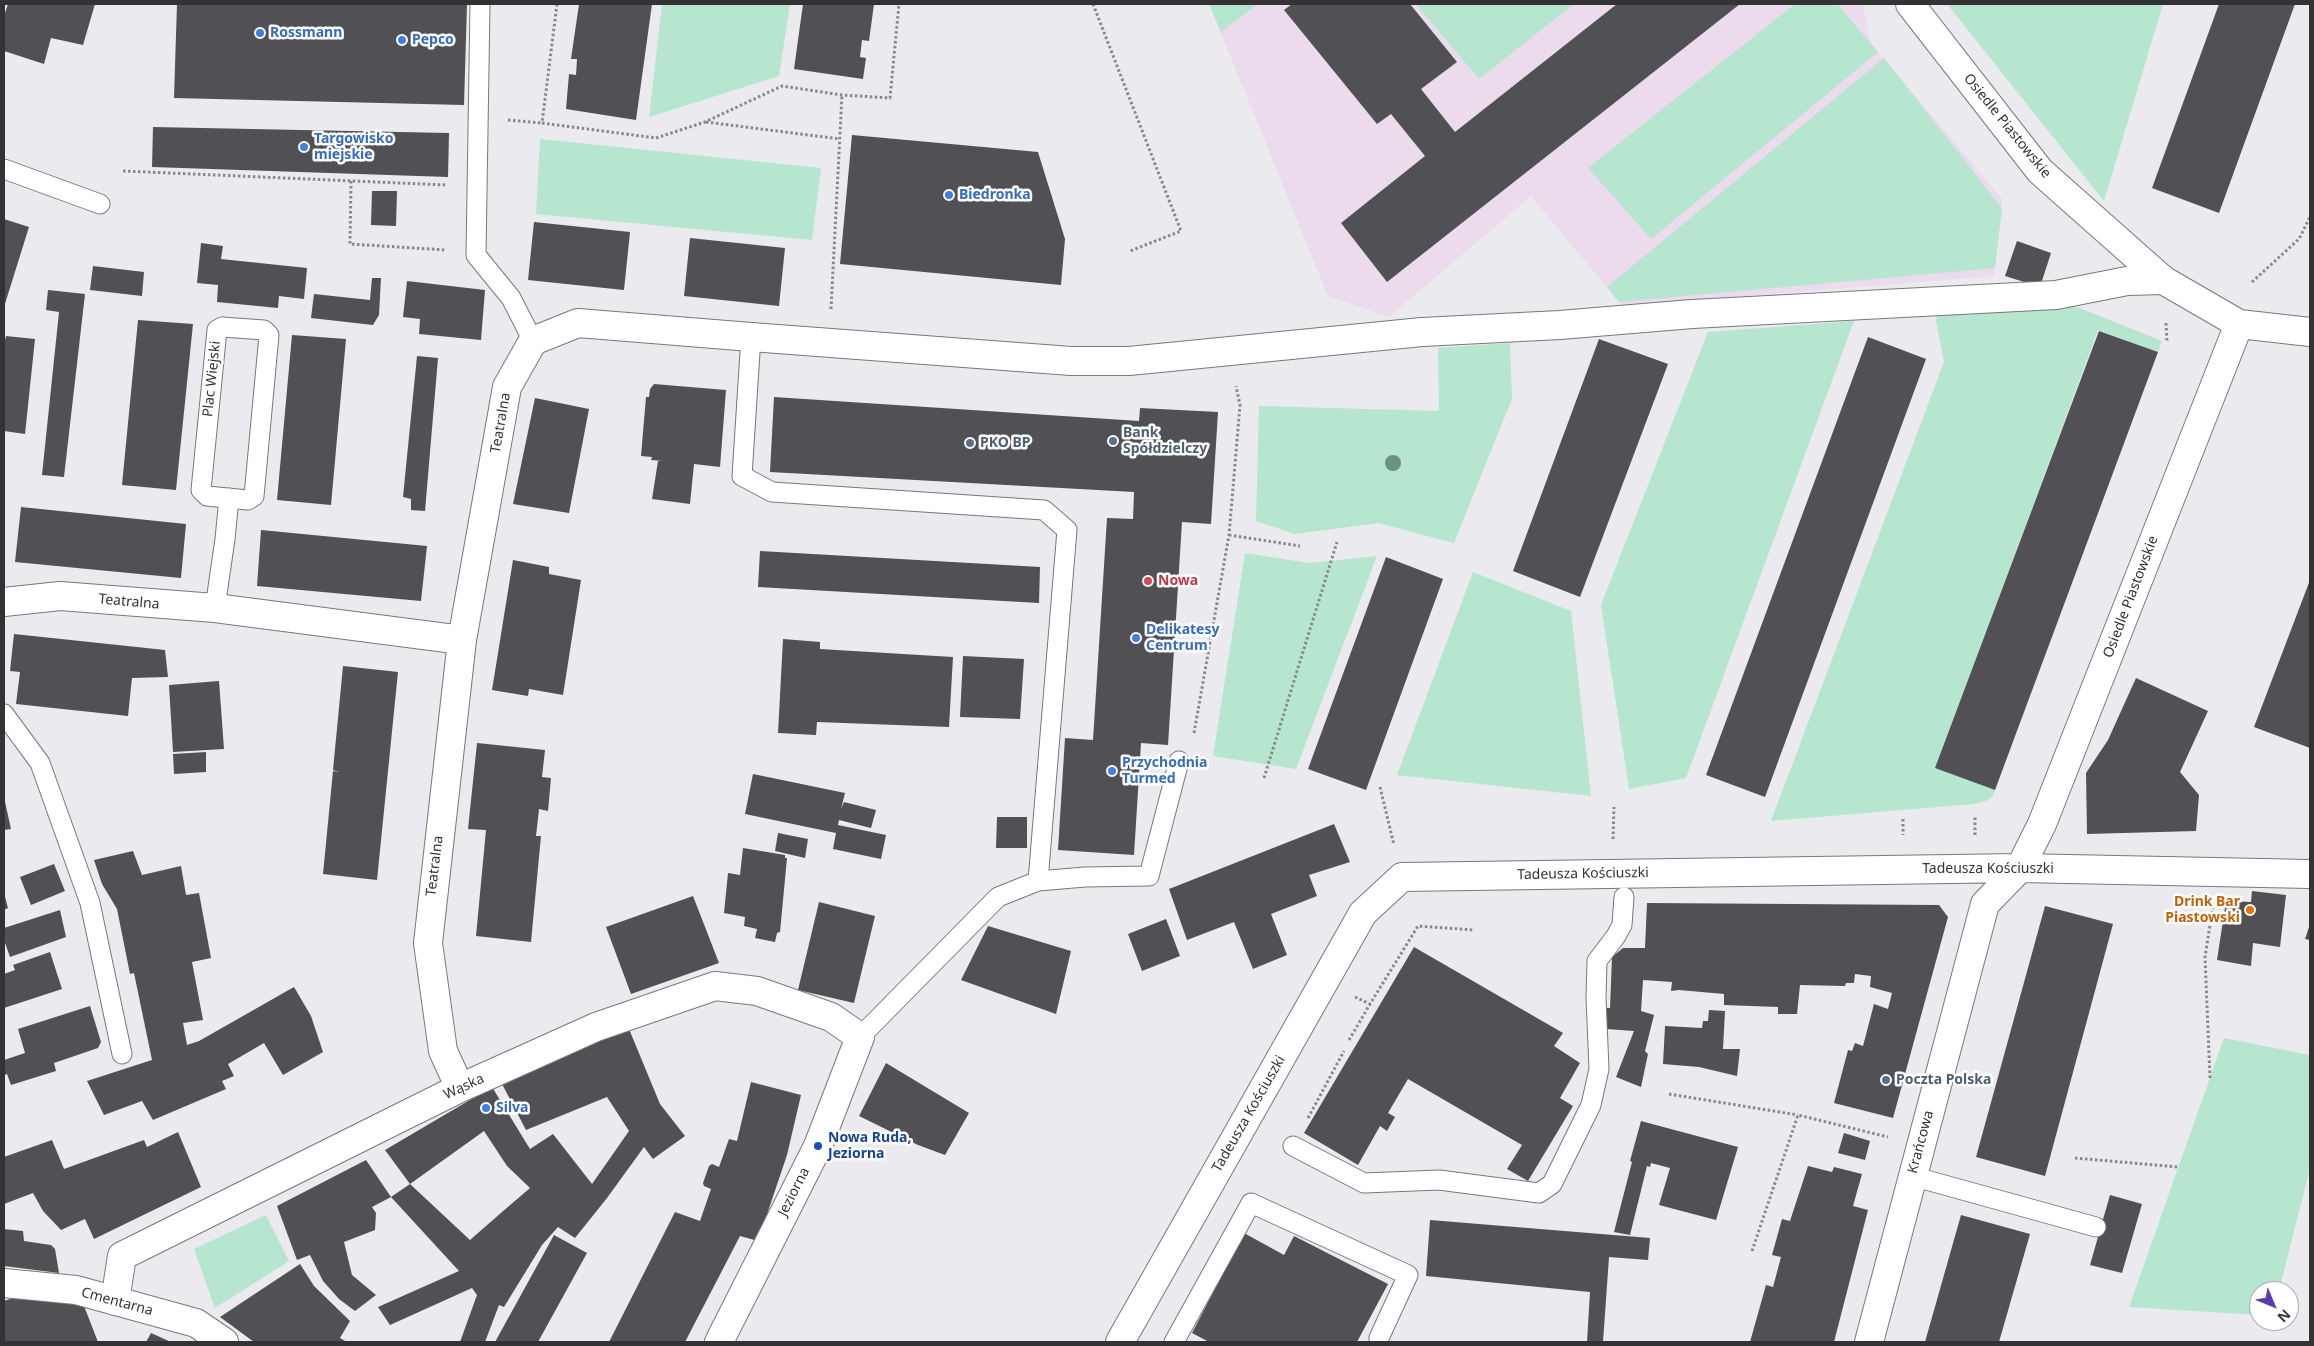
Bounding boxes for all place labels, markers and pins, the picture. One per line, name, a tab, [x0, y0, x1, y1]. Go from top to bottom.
place label: Rossmann	[270, 25, 342, 41]
marker: Rossmann	[254, 27, 266, 39]
place label: Pepco	[412, 32, 454, 48]
marker: Pepco	[396, 34, 408, 46]
place label: Targowisko miejskie	[314, 131, 393, 164]
marker: Targowisko miejskie	[298, 141, 310, 153]
place label: Biedronka	[959, 187, 1031, 203]
marker: Biedronka	[943, 189, 955, 201]
place label: Bank Spółdzielczy	[1123, 425, 1207, 458]
place label: PKO BP	[980, 435, 1030, 451]
marker: Bank Spółdzielczy	[1107, 435, 1119, 447]
marker: PKO BP	[964, 437, 976, 449]
place label: Nowa	[1158, 573, 1198, 589]
marker: Nowa	[1142, 575, 1154, 587]
place label: Delikatesy Centrum	[1146, 622, 1219, 654]
marker: Delikatesy Centrum	[1130, 632, 1142, 644]
place label: Przychodnia Turmed	[1122, 755, 1207, 788]
marker: Przychodnia Turmed	[1106, 765, 1118, 777]
place label: Drink Bar Piastowski	[2165, 894, 2240, 926]
marker: Drink Bar Piastowski	[2244, 904, 2256, 916]
place label: Poczta Polska	[1896, 1072, 1991, 1088]
marker: Poczta Polska	[1880, 1074, 1892, 1086]
place label: Silva	[496, 1100, 528, 1116]
marker: Silva	[480, 1102, 492, 1114]
place label: Nowa Ruda, Jeziorna	[828, 1130, 911, 1162]
marker: Nowa Ruda, Jeziorna	[812, 1140, 824, 1152]

